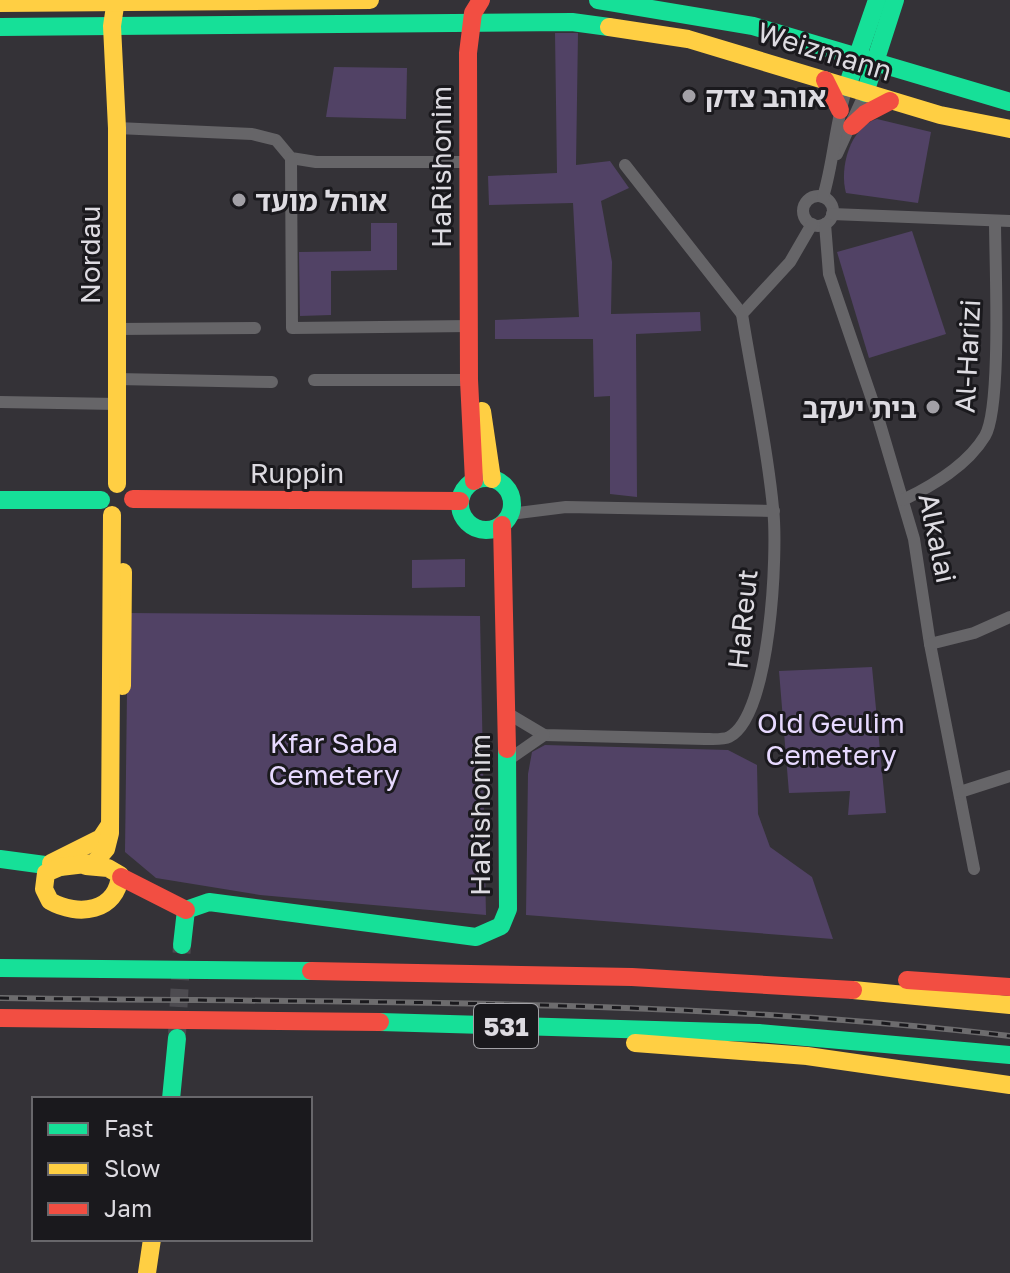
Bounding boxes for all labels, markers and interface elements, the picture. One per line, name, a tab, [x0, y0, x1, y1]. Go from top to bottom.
street label: Weizmann	[754, 15, 896, 87]
place label: אוהב צדק	[705, 80, 826, 113]
street label: HaRishonim	[424, 86, 457, 248]
marker: אוהב צדק	[680, 87, 698, 105]
place label: אוהל מועד	[255, 184, 387, 217]
marker: אוהל מועד	[230, 191, 248, 209]
street label: Nordau	[73, 206, 106, 304]
street label: Al-Harizi	[948, 298, 986, 414]
place label: בית יעקב	[803, 391, 917, 424]
marker: בית יעקב	[924, 398, 942, 416]
street label: Ruppin	[250, 456, 344, 489]
street label: Alkalai	[912, 490, 964, 586]
street label: HaReut	[720, 567, 764, 671]
park label: Old Geulim Cemetery	[757, 706, 905, 771]
park label: Kfar Saba Cemetery	[268, 726, 400, 791]
street label: HaRishonim	[463, 734, 496, 896]
road number: 531	[474, 1004, 538, 1048]
legend	[32, 1097, 312, 1241]
text: Fast	[104, 1113, 154, 1142]
text: Slow	[104, 1153, 160, 1182]
text: Jam	[104, 1193, 152, 1222]

